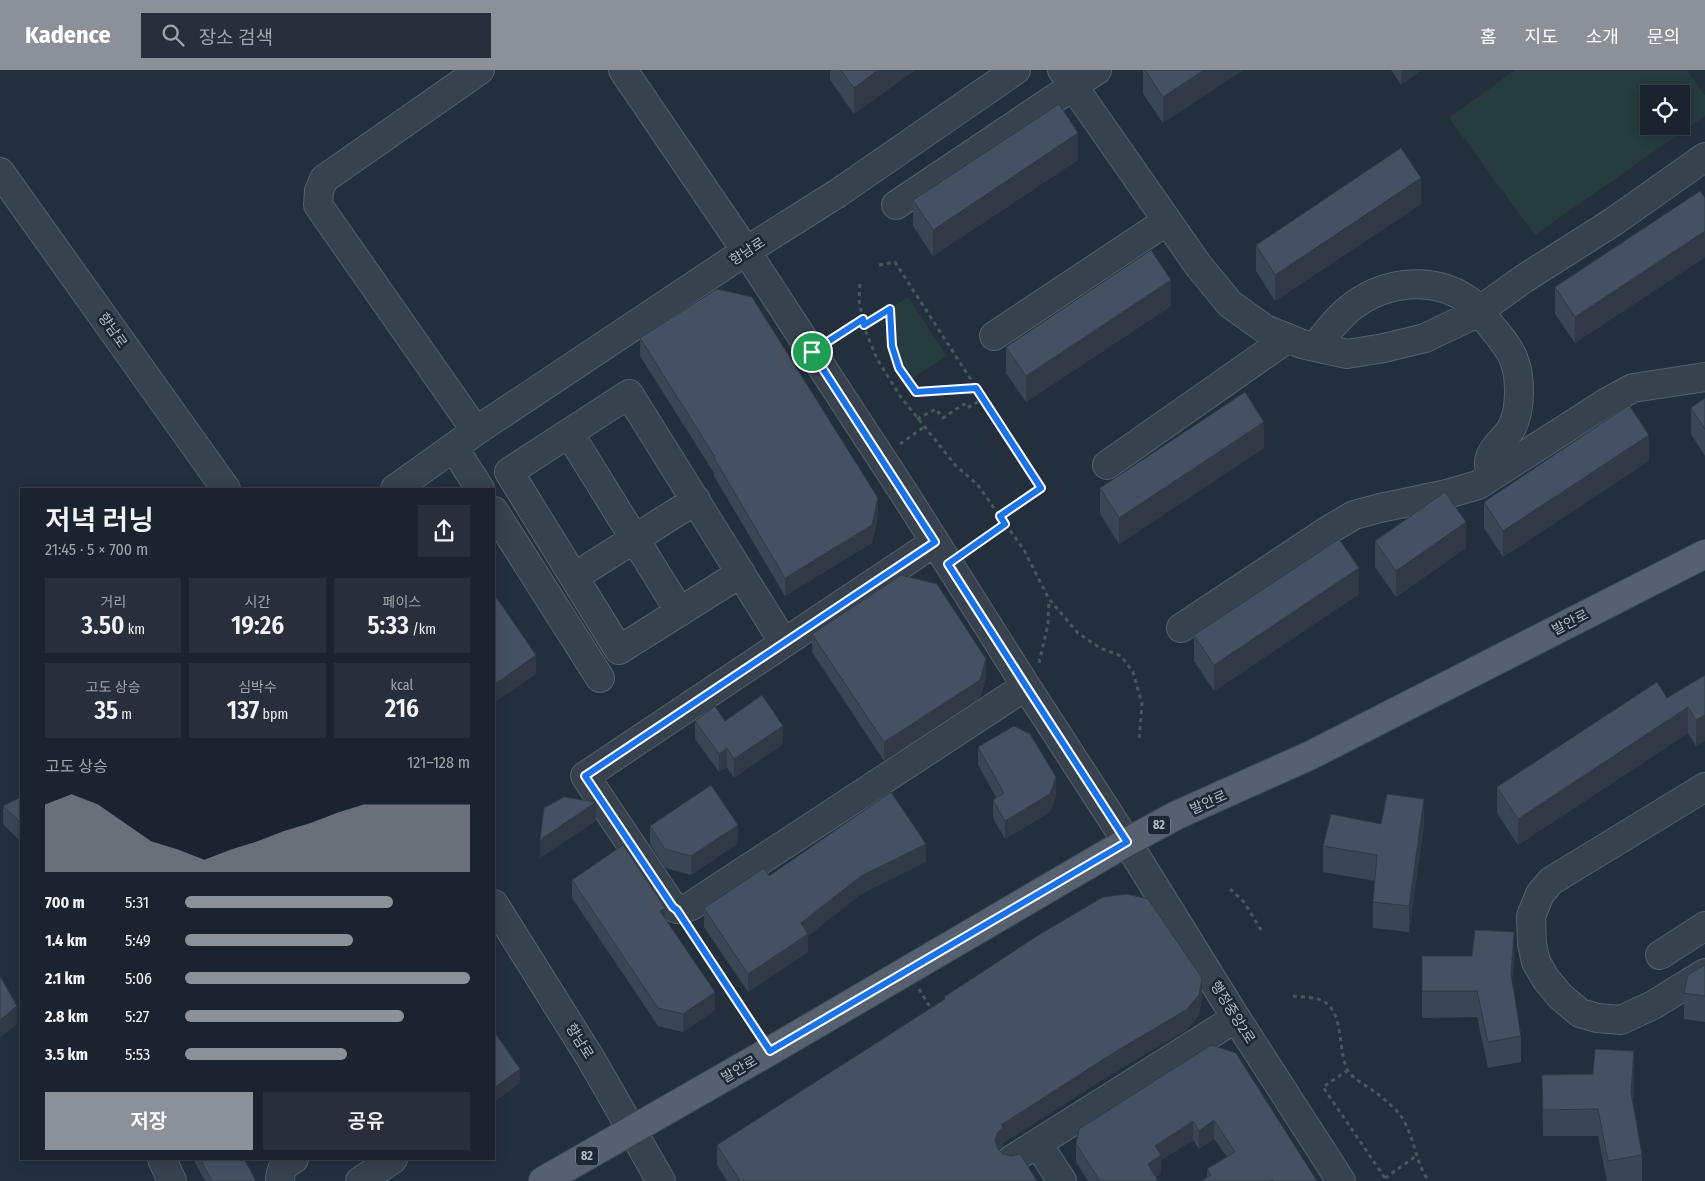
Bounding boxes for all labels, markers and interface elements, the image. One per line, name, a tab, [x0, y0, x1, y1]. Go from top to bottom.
search box	[141, 13, 491, 58]
text: Kadence	[25, 21, 111, 49]
icon: search	[159, 21, 187, 49]
text: 장소 검색	[199, 26, 273, 49]
text: 홈	[1480, 26, 1497, 48]
text: 지도	[1525, 26, 1558, 48]
text: 소개	[1586, 26, 1619, 48]
text: 문의	[1647, 26, 1680, 48]
map controls	[1640, 85, 1690, 135]
button: locate	[1640, 85, 1690, 135]
street label: 향남로	[726, 234, 768, 269]
street label: 향남로	[95, 310, 131, 351]
pin	[791, 331, 833, 373]
icon: arrive	[798, 338, 826, 366]
text: 저녁 러닝	[45, 504, 154, 537]
button: share	[418, 505, 470, 557]
text: 21:45 · 5 × 700 m	[45, 540, 148, 559]
text: 거리	[100, 594, 126, 611]
text: 시간	[245, 594, 270, 611]
text: 페이스	[383, 594, 421, 611]
street label: 발안로	[1549, 606, 1591, 639]
text: 3.50	[81, 611, 124, 641]
text: 19:26	[231, 611, 284, 641]
text: 5:33	[367, 611, 409, 641]
text: km	[124, 621, 145, 638]
text: /km	[409, 621, 436, 638]
text: kcal	[390, 677, 413, 694]
text: 고도 상승	[86, 679, 141, 696]
text: 심박수	[238, 679, 277, 696]
text: 216	[385, 694, 419, 724]
text: 35	[94, 696, 118, 726]
text: 137	[227, 696, 259, 726]
text: m	[118, 706, 132, 723]
text: bpm	[259, 706, 288, 723]
text: 121–128 m	[407, 753, 470, 772]
text: 고도 상승	[45, 757, 108, 776]
street label: 발안로	[1187, 787, 1229, 818]
road number: 82	[1148, 816, 1170, 834]
text: 700 m	[45, 893, 85, 912]
text: 5:31	[125, 893, 149, 912]
text: 1.4 km	[45, 931, 87, 950]
text: 5:49	[125, 931, 151, 950]
text: 2.1 km	[45, 969, 85, 988]
text: 5:06	[125, 969, 152, 988]
street label: 행정중앙2로	[1207, 978, 1259, 1047]
text: 2.8 km	[45, 1007, 88, 1026]
text: 5:27	[125, 1007, 149, 1026]
street label: 향남로	[562, 1020, 597, 1062]
text: 3.5 km	[45, 1045, 88, 1064]
text: 5:53	[125, 1045, 150, 1064]
street label: 발안로	[718, 1052, 760, 1086]
button: 저장	[45, 1092, 253, 1150]
button: 공유	[263, 1092, 470, 1150]
road number: 82	[576, 1146, 598, 1166]

